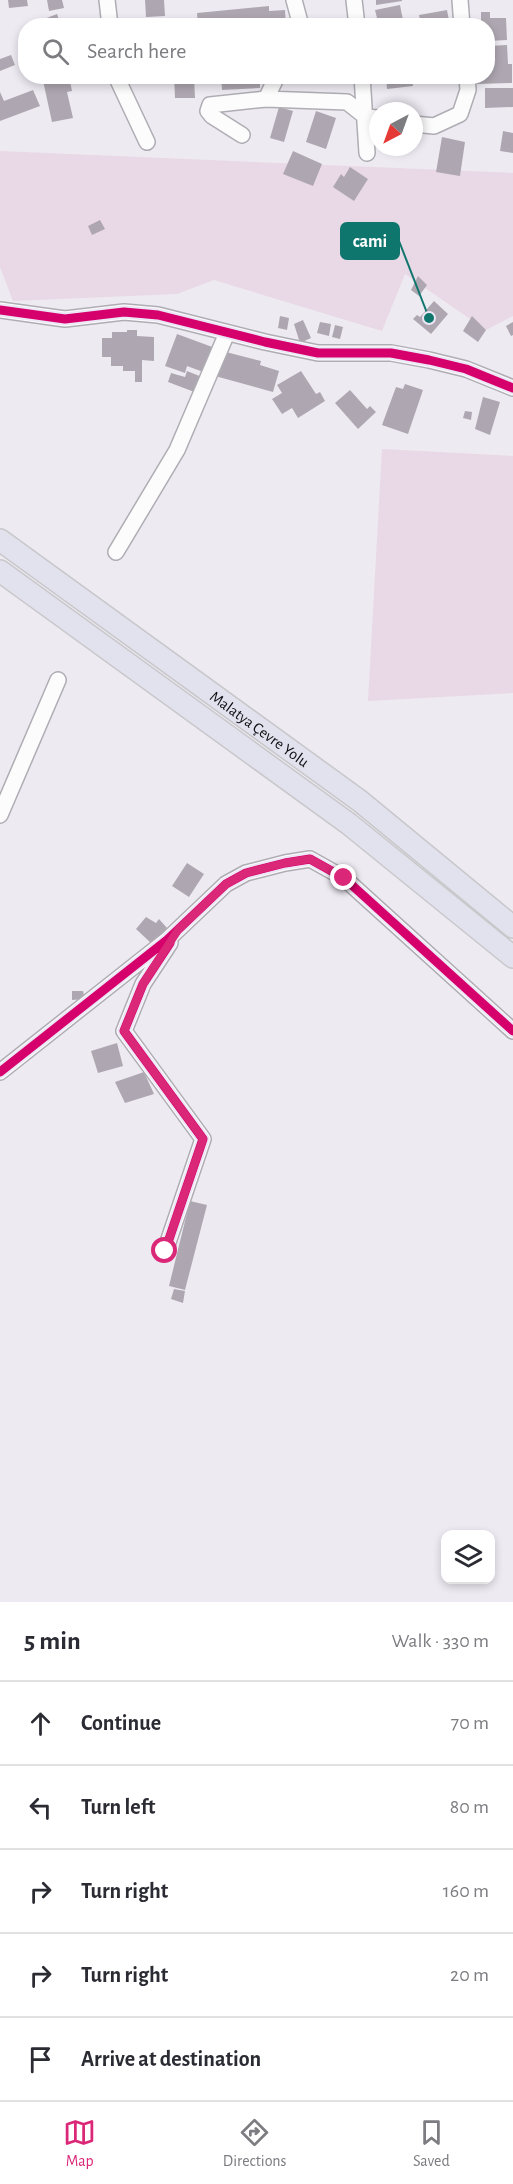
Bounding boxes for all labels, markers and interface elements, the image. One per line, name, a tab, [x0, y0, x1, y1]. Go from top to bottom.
search box	[18, 18, 495, 84]
icon: search	[39, 35, 72, 68]
text: Search here	[87, 40, 186, 62]
north arrow	[369, 102, 423, 156]
callout: cami	[341, 223, 399, 259]
text: cami	[353, 233, 387, 251]
street label: Malatya Çevre Yolu	[207, 688, 312, 770]
route end	[330, 864, 356, 890]
route start	[151, 1237, 177, 1263]
map controls	[441, 1530, 495, 1584]
button: layers	[441, 1530, 495, 1584]
text: 5 min	[24, 1628, 81, 1654]
text: Walk · 330 m	[391, 1631, 489, 1651]
icon: ahead	[24, 1707, 57, 1740]
text: Continue	[81, 1712, 161, 1734]
text: 70 m	[451, 1713, 489, 1733]
icon: left	[24, 1791, 57, 1824]
text: Turn left	[81, 1796, 155, 1818]
text: 80 m	[450, 1797, 489, 1817]
icon: right	[24, 1875, 57, 1908]
text: Turn right	[81, 1880, 168, 1902]
text: 160 m	[443, 1881, 489, 1901]
icon: right	[24, 1959, 57, 1992]
text: Turn right	[81, 1964, 168, 1986]
text: 20 m	[450, 1965, 489, 1985]
icon: arrive	[24, 2043, 57, 2076]
text: Arrive at destination	[81, 2048, 261, 2070]
tab: Map	[63, 2116, 96, 2171]
tab: Directions	[223, 2116, 287, 2171]
tab: Saved	[413, 2116, 450, 2171]

